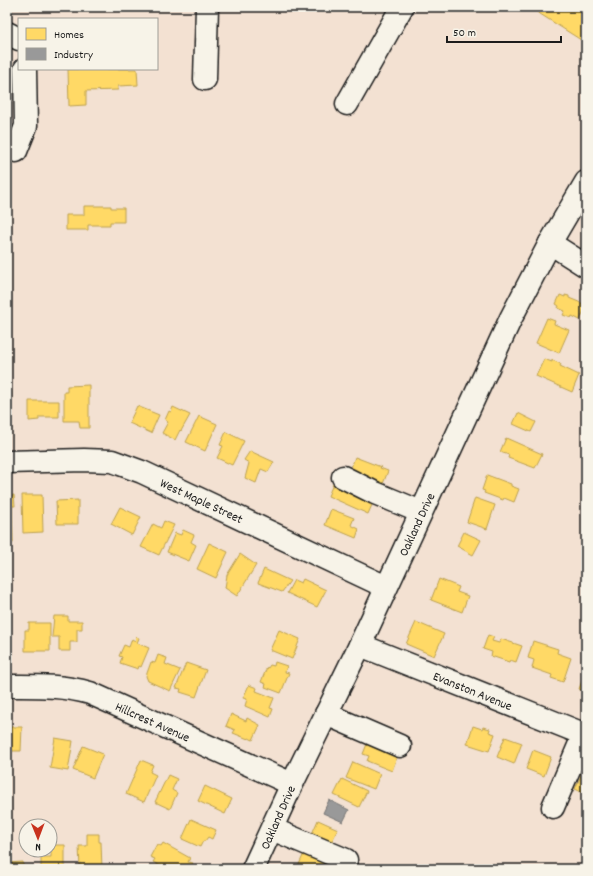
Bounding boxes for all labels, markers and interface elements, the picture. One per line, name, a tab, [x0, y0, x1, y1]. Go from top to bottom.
legend	[18, 18, 158, 70]
scale bar	[447, 18, 561, 44]
text: 50 m	[453, 25, 476, 42]
text: Homes	[54, 27, 84, 44]
text: Industry	[54, 47, 94, 64]
street label: West Maple Street	[156, 475, 246, 530]
street label: Oakland Drive	[395, 490, 441, 560]
street label: Evanston Avenue	[430, 668, 515, 717]
street label: Hillcrest Avenue	[112, 698, 193, 748]
street label: Oakland Drive	[257, 783, 302, 853]
north arrow	[18, 818, 58, 858]
text: N	[35, 838, 41, 854]

